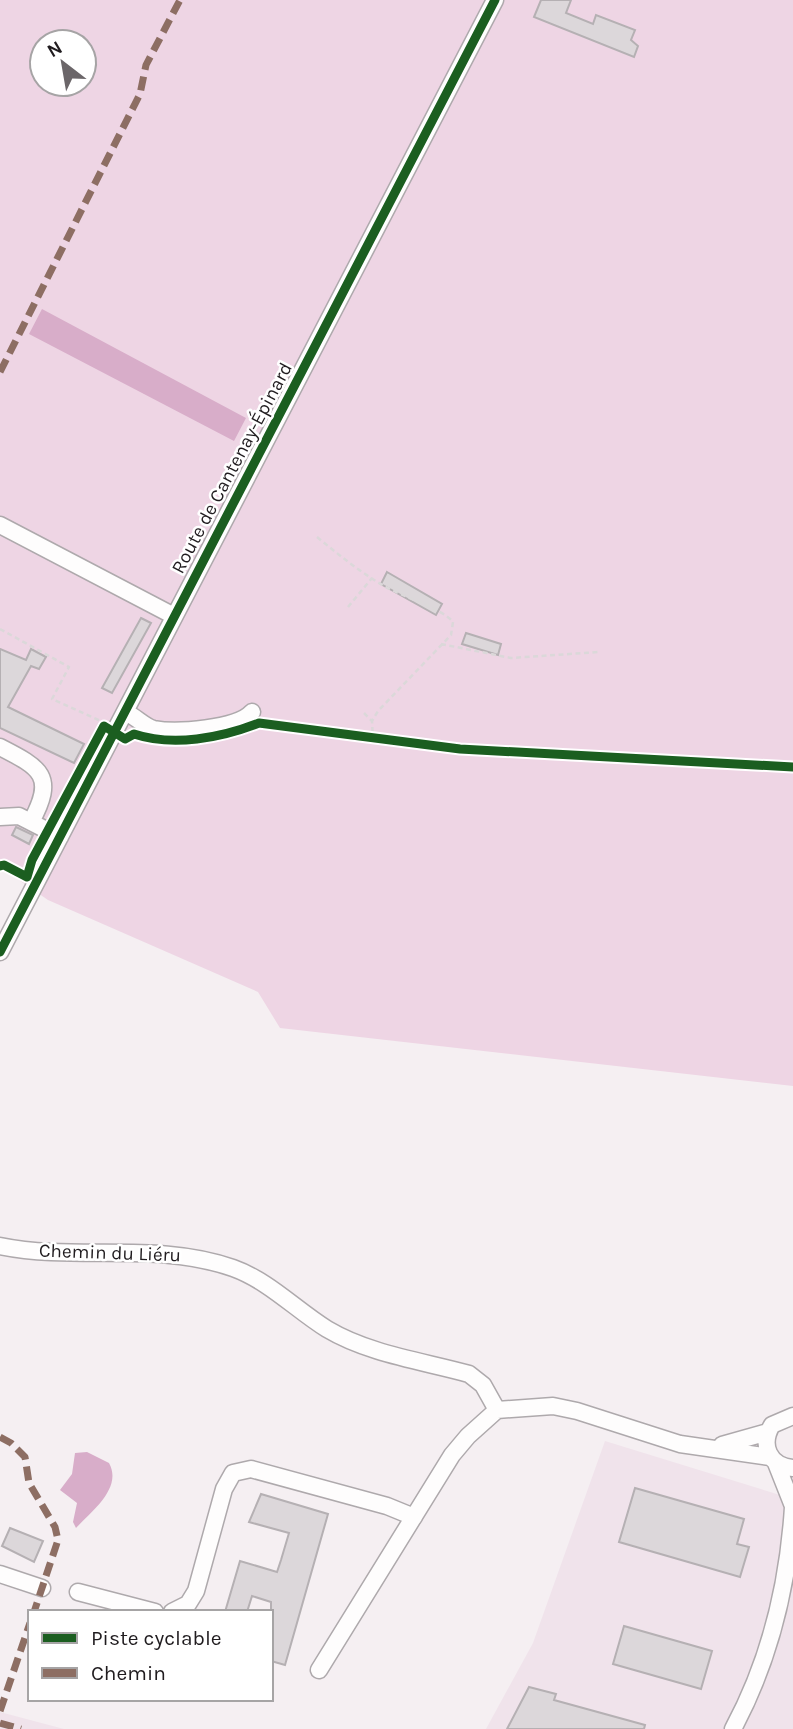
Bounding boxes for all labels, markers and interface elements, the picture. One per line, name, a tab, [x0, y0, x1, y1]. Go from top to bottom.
north arrow	[28, 28, 98, 98]
text: N	[43, 36, 66, 62]
street label: Route de Cantenay-Épinard	[166, 358, 297, 577]
street label: Chemin du Liéru	[39, 1240, 181, 1266]
legend	[28, 1610, 273, 1701]
text: Piste cyclable	[91, 1626, 222, 1650]
text: Chemin	[91, 1661, 166, 1685]

